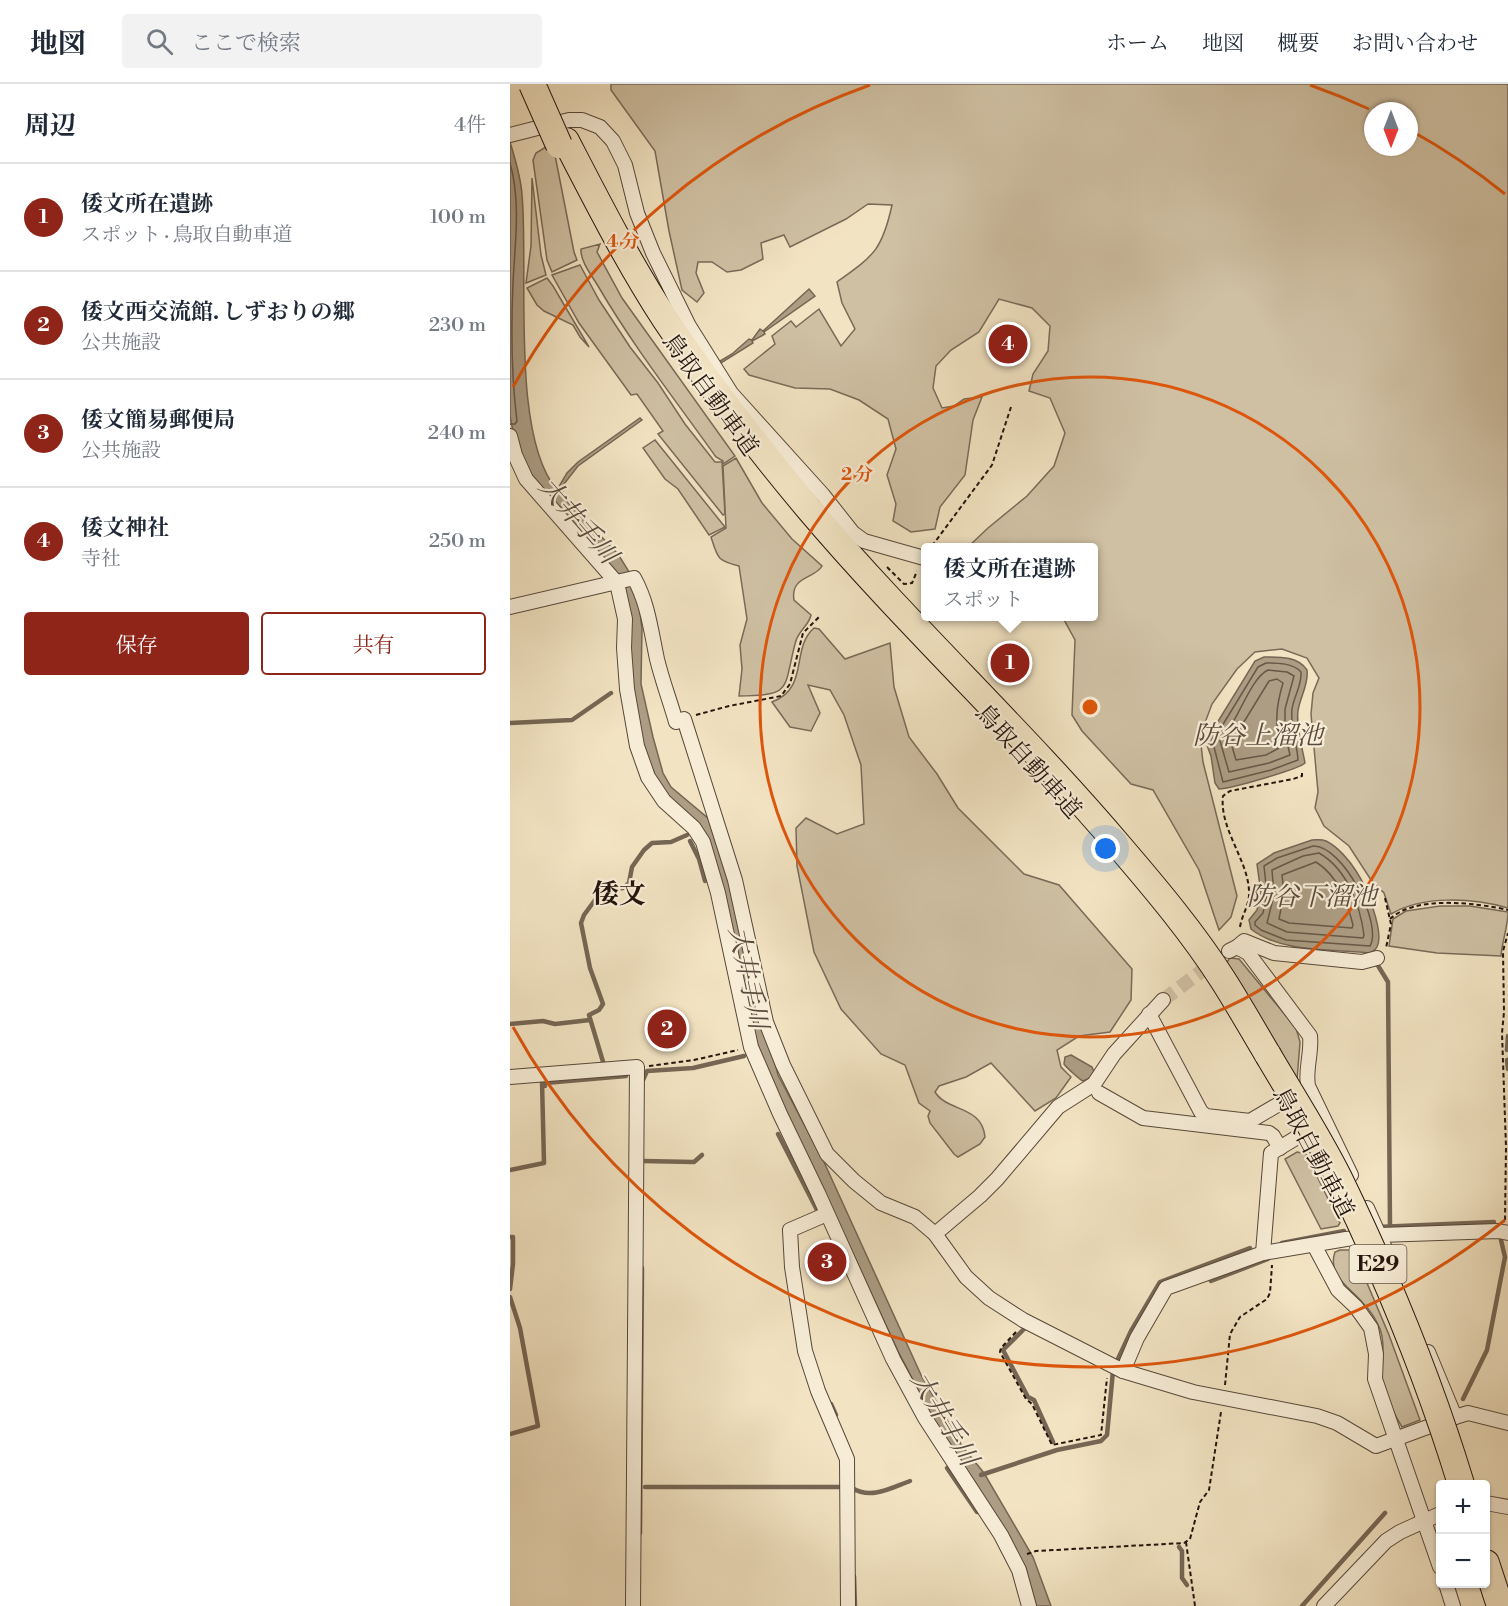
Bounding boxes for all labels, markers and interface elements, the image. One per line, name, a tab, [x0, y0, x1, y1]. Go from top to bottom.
search box	[122, 14, 542, 68]
icon: search	[143, 25, 176, 58]
text: 地図	[30, 27, 86, 62]
text: ここで検索	[191, 30, 301, 57]
text: ホーム	[1106, 31, 1169, 57]
text: 地図	[1202, 31, 1244, 57]
text: 概要	[1277, 31, 1319, 57]
text: お問い合わせ	[1352, 31, 1478, 57]
north arrow	[1364, 102, 1418, 156]
text: 周辺	[24, 110, 76, 142]
text: 4件	[454, 113, 486, 138]
text: 倭文所在遺跡	[81, 191, 213, 218]
text: 1	[39, 205, 48, 230]
text: 100 m	[430, 205, 486, 230]
text: スポット · 鳥取自動車道	[81, 223, 293, 248]
text: 4 分	[607, 230, 639, 253]
text: 倭文西交流館. しずおりの郷	[81, 299, 355, 326]
text: 2	[37, 313, 50, 338]
text: 230 m	[429, 313, 486, 338]
pin: 4	[988, 322, 1028, 366]
street label: 鳥取自動車道	[656, 328, 764, 462]
text: 公共施設	[81, 331, 161, 356]
text: 倭文簡易郵便局	[81, 407, 235, 434]
text: 3	[37, 421, 50, 446]
text: 240 m	[428, 421, 486, 446]
text: 公共施設	[81, 439, 161, 464]
text: 2 分	[841, 463, 873, 486]
water label: 大井手川	[532, 471, 626, 573]
text: 倭文神社	[81, 515, 169, 542]
text: 4	[37, 529, 50, 554]
text: 250 m	[429, 529, 486, 554]
popup	[921, 543, 1098, 621]
text: 寺社	[81, 547, 121, 572]
text: 倭文所在遺跡	[943, 556, 1076, 583]
text: スポット	[943, 588, 1023, 613]
button: 保存	[24, 612, 249, 675]
button: 共有	[261, 612, 486, 675]
pin: 1	[990, 640, 1030, 686]
centre of rings	[1080, 697, 1100, 717]
street label: 鳥取自動車道	[969, 698, 1087, 826]
water label: 防谷上溜池	[1193, 720, 1326, 752]
your location	[1091, 834, 1120, 863]
district label: 倭文	[592, 878, 646, 912]
water label: 防谷下溜池	[1247, 881, 1380, 913]
water label: 大井手川	[722, 924, 775, 1035]
pin: 2	[648, 1006, 686, 1052]
street label: 鳥取自動車道	[1266, 1082, 1360, 1224]
pin: 3	[808, 1240, 846, 1284]
road number: E29	[1350, 1245, 1406, 1283]
water label: 大井手川	[903, 1366, 986, 1474]
map controls	[1436, 1480, 1490, 1588]
button: +	[1436, 1480, 1490, 1534]
button: −	[1436, 1534, 1490, 1588]

